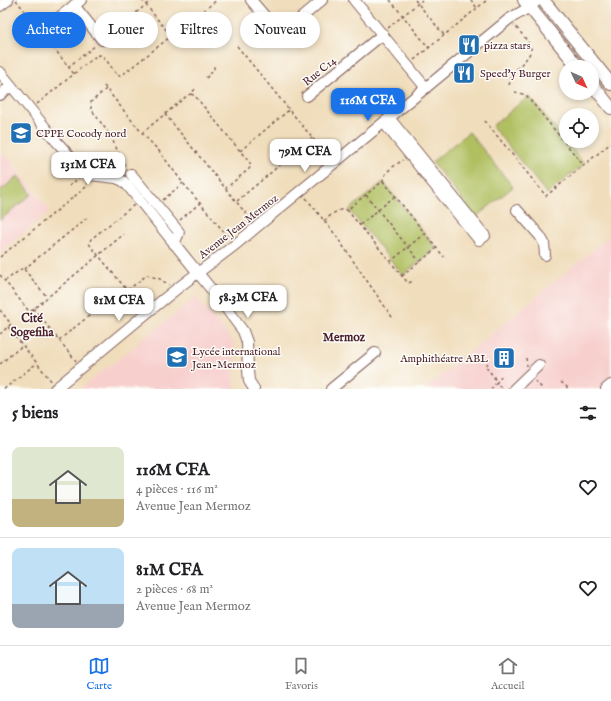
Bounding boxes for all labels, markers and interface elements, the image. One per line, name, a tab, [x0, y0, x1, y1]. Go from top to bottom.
chip: Acheter	[12, 12, 86, 48]
chip: Louer	[94, 12, 158, 48]
chip: Filtres	[166, 12, 232, 48]
chip: Nouveau	[240, 12, 320, 48]
restaurant icon: pizza stars	[456, 32, 482, 58]
place label: pizza stars	[484, 39, 531, 53]
street label: Rue C14	[300, 54, 340, 89]
restaurant icon: Speed'y Burger	[451, 60, 477, 86]
north arrow	[559, 60, 599, 100]
map controls	[559, 60, 599, 148]
place label: Speed'y Burger	[480, 67, 551, 81]
pin: 116M CFA	[327, 88, 409, 122]
text: 116M CFA	[340, 92, 396, 109]
button: locate	[559, 108, 599, 148]
school or university icon: CPPE Cocody nord	[8, 120, 34, 146]
place label: CPPE Cocody nord	[36, 127, 126, 141]
pin: 79M CFA	[268, 139, 342, 173]
text: 79M CFA	[279, 143, 331, 160]
pin: 131M CFA	[47, 152, 129, 186]
text: 131M CFA	[60, 156, 116, 173]
street label: Avenue Jean Mermoz	[195, 191, 281, 263]
pin: 58.3M CFA	[202, 285, 294, 319]
pin: 81M CFA	[82, 288, 156, 322]
text: 58.3M CFA	[219, 289, 277, 306]
text: 81M CFA	[94, 292, 144, 309]
district label: Cité Sogefiha	[10, 311, 54, 341]
district label: Mermoz	[323, 330, 366, 345]
school or university icon: Lycée international Jean-Mermoz	[164, 344, 190, 370]
place label: Lycée international Jean-Mermoz	[190, 345, 281, 372]
building icon: Amphithéatre ABL	[491, 345, 517, 371]
place label: Amphithéatre ABL	[399, 352, 488, 366]
icon: filters	[577, 402, 599, 424]
text: 5 biens	[12, 403, 58, 424]
text: 116M CFA	[136, 460, 210, 481]
icon: home	[44, 463, 92, 511]
icon: heart	[577, 476, 599, 498]
text: 4 pièces · 116 m²	[136, 481, 218, 498]
text: Avenue Jean Mermoz	[136, 498, 251, 515]
text: 81M CFA	[136, 560, 203, 581]
icon: home	[44, 564, 92, 612]
icon: heart	[577, 577, 599, 599]
text: 2 pièces · 68 m²	[136, 581, 213, 598]
text: Avenue Jean Mermoz	[136, 598, 251, 615]
tab: Carte	[86, 655, 112, 693]
tab: Favoris	[285, 655, 318, 693]
tab: Accueil	[491, 655, 524, 693]

